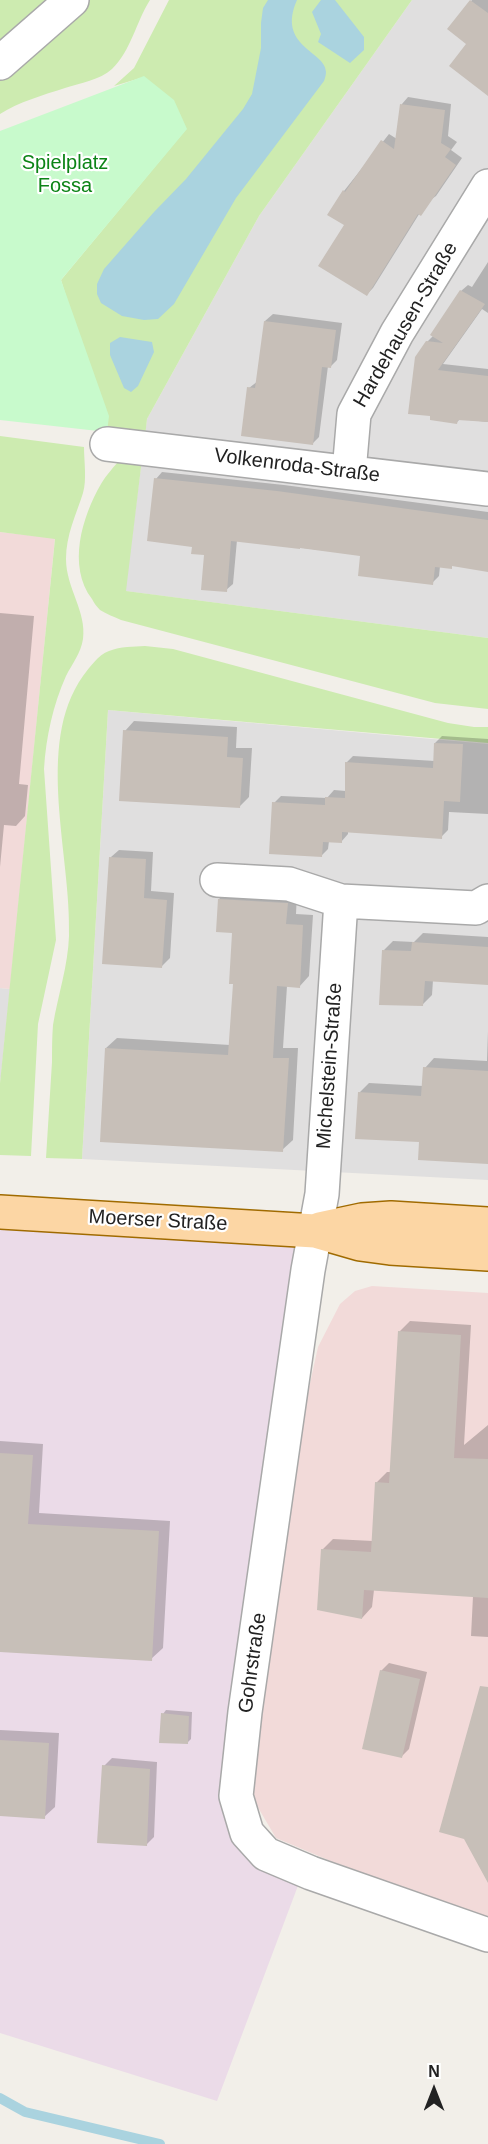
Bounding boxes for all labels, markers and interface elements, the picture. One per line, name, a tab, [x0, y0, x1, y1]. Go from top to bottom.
park label: Spielplatz Fossa	[22, 151, 108, 198]
street label: Hardehausen-Straße	[349, 238, 463, 412]
street label: Volkenroda-Straße	[213, 444, 381, 488]
street label: Michelstein-Straße	[312, 982, 348, 1150]
street label: Moerser Straße	[88, 1205, 228, 1237]
street label: Gohrstraße	[234, 1611, 272, 1715]
north arrow	[404, 2060, 464, 2120]
text: N	[428, 2063, 440, 2080]

